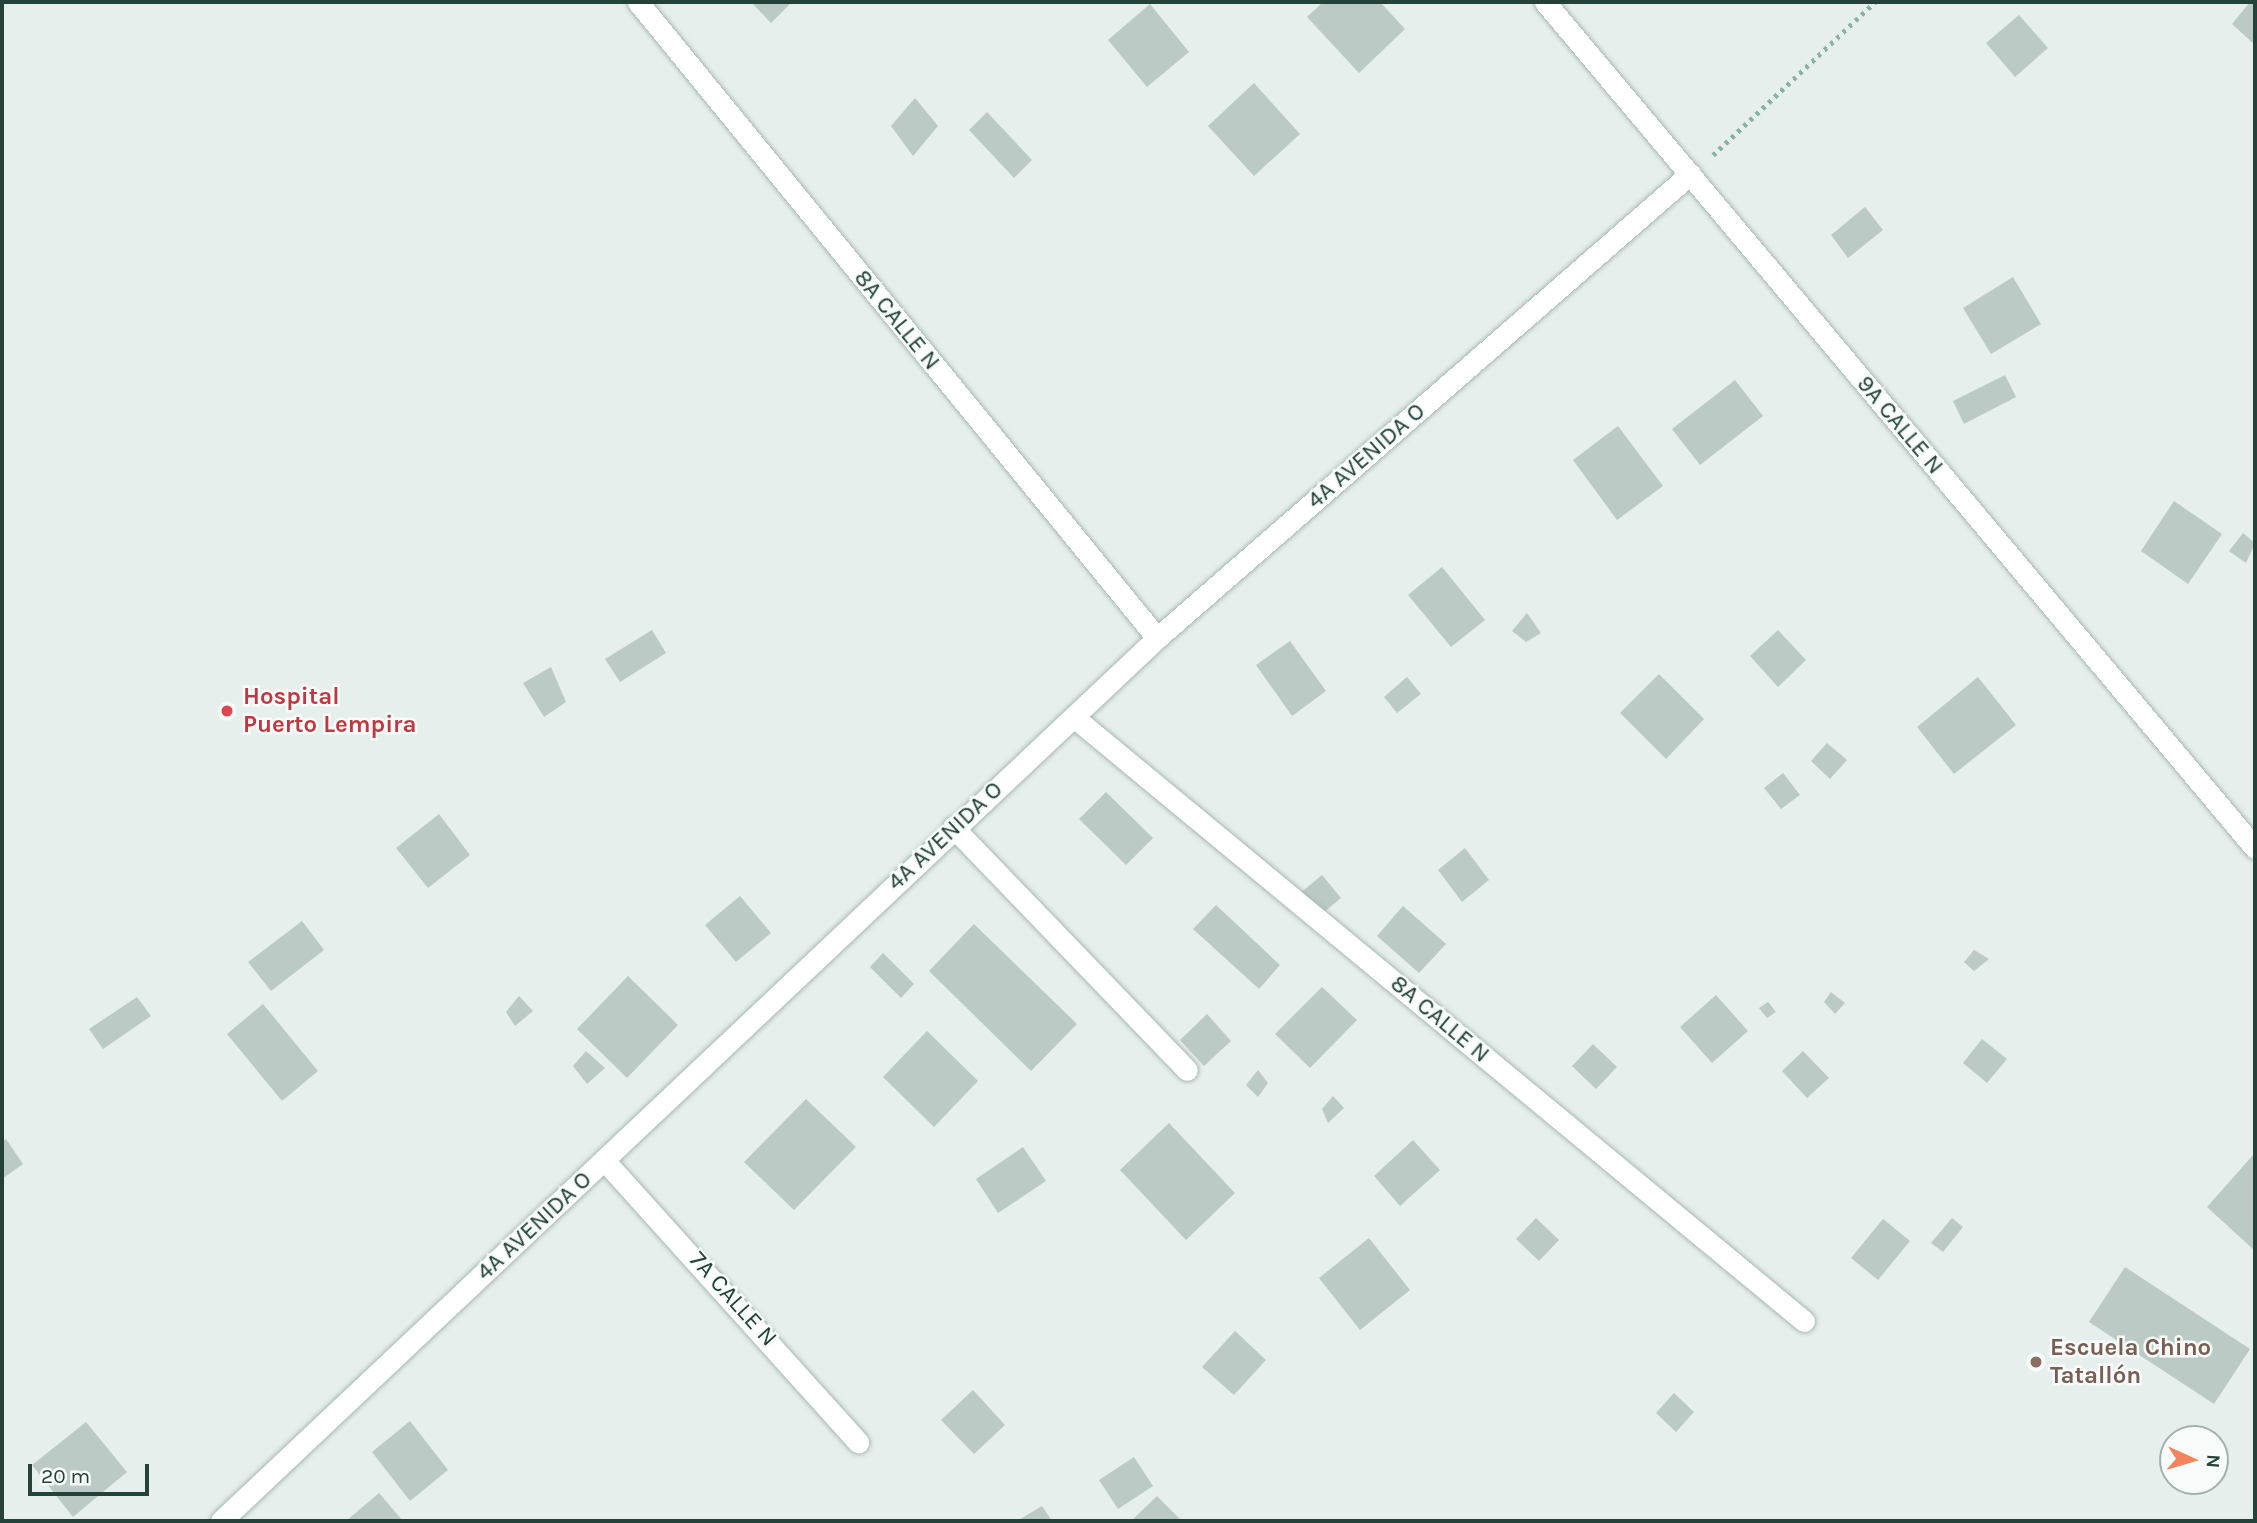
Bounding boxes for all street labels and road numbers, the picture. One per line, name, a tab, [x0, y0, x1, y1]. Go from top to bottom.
street label: 8A CALLE N	[848, 264, 946, 376]
street label: 9A CALLE N	[1850, 370, 1950, 480]
street label: 4A AVENIDA O	[1301, 397, 1431, 515]
street label: 4A AVENIDA O	[881, 775, 1009, 897]
street label: 8A CALLE N	[1384, 969, 1496, 1069]
street label: 4A AVENIDA O	[470, 1165, 598, 1287]
street label: 7A CALLE N	[683, 1246, 783, 1352]

